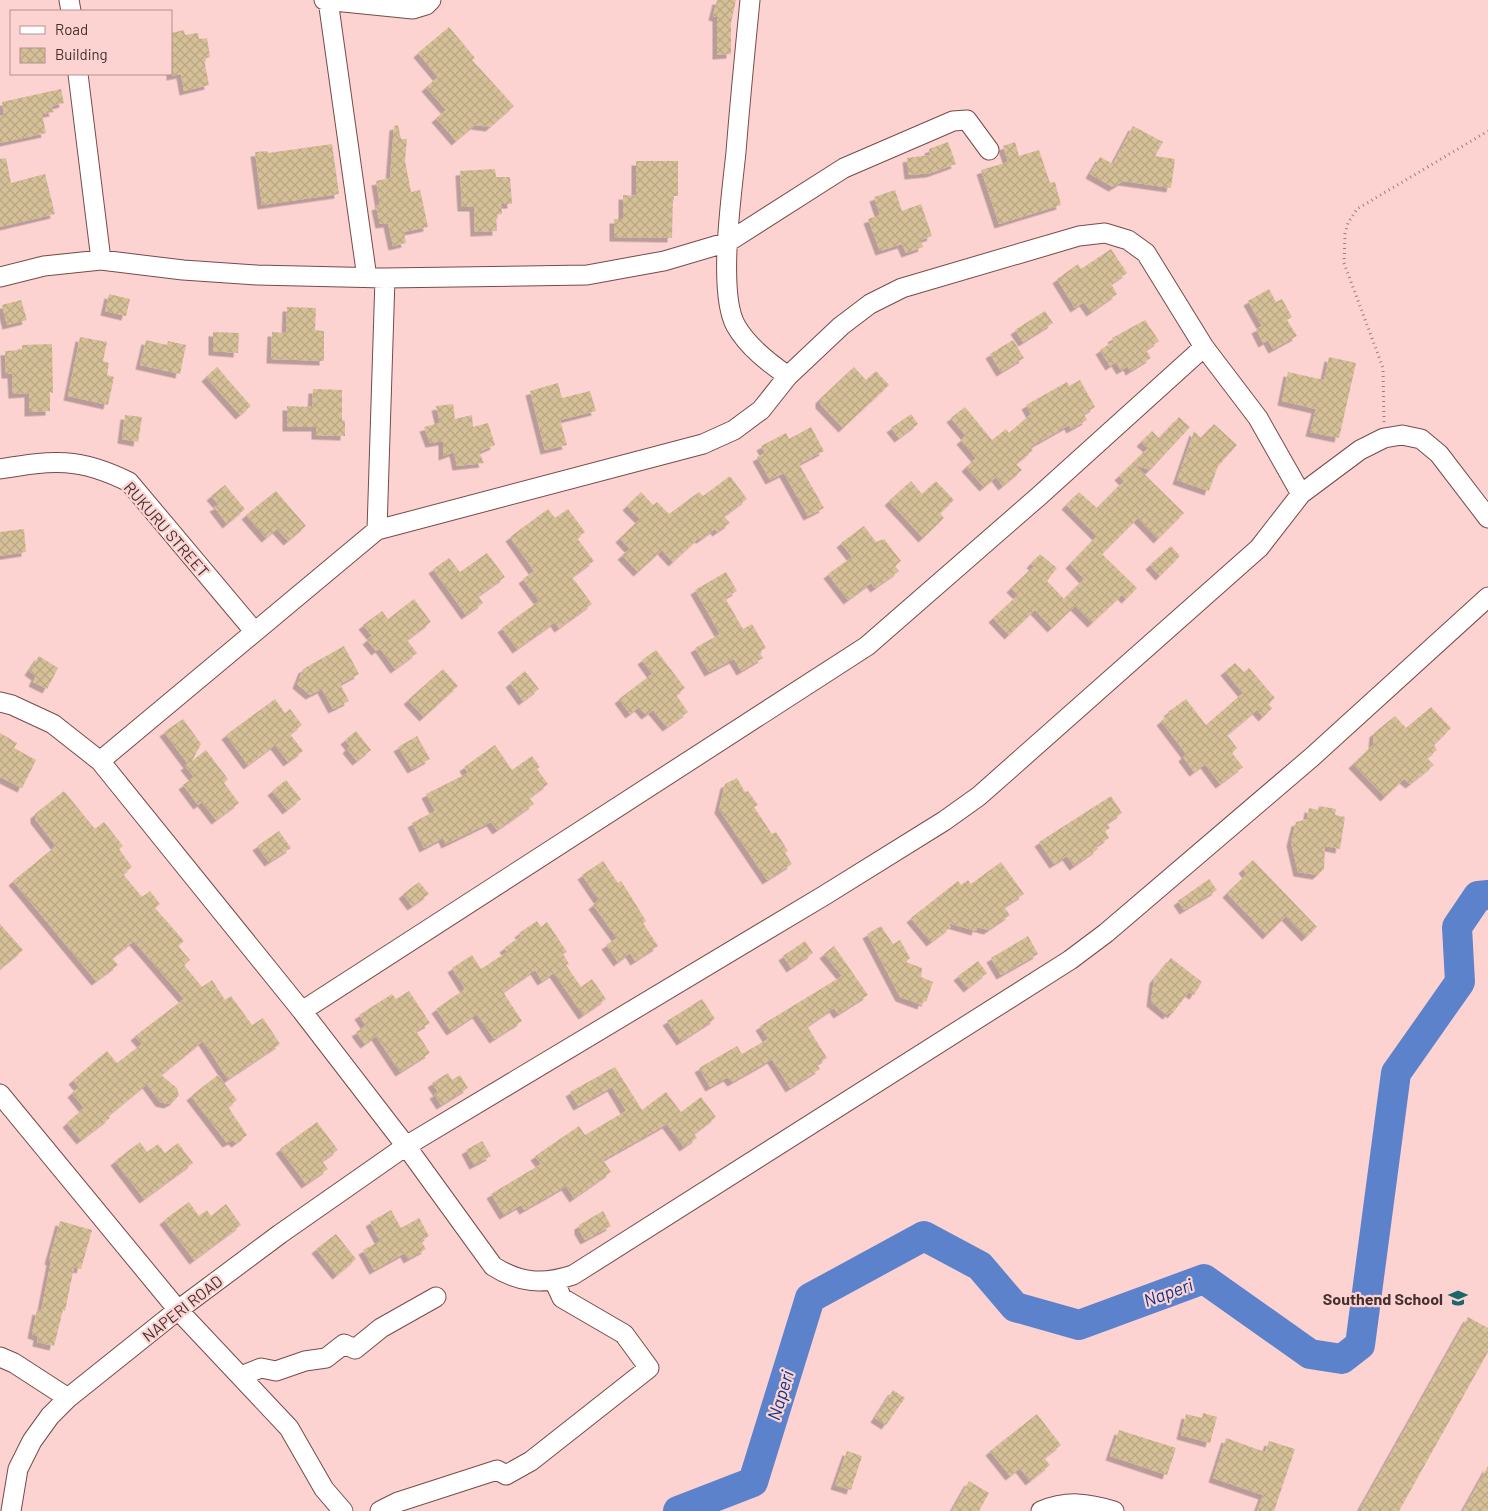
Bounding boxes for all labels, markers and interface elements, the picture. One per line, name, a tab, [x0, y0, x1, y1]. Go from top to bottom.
legend	[10, 10, 172, 75]
text: Road	[55, 20, 88, 38]
text: Building	[55, 45, 108, 63]
street label: RUKURU STREET	[120, 477, 214, 581]
street label: NAPERI ROAD	[138, 1271, 226, 1345]
water label: Naperi	[1140, 1273, 1196, 1311]
school or university icon: Southend School	[1447, 1287, 1469, 1309]
place label: Southend School	[1323, 1289, 1443, 1308]
water label: Naperi	[762, 1367, 798, 1423]

